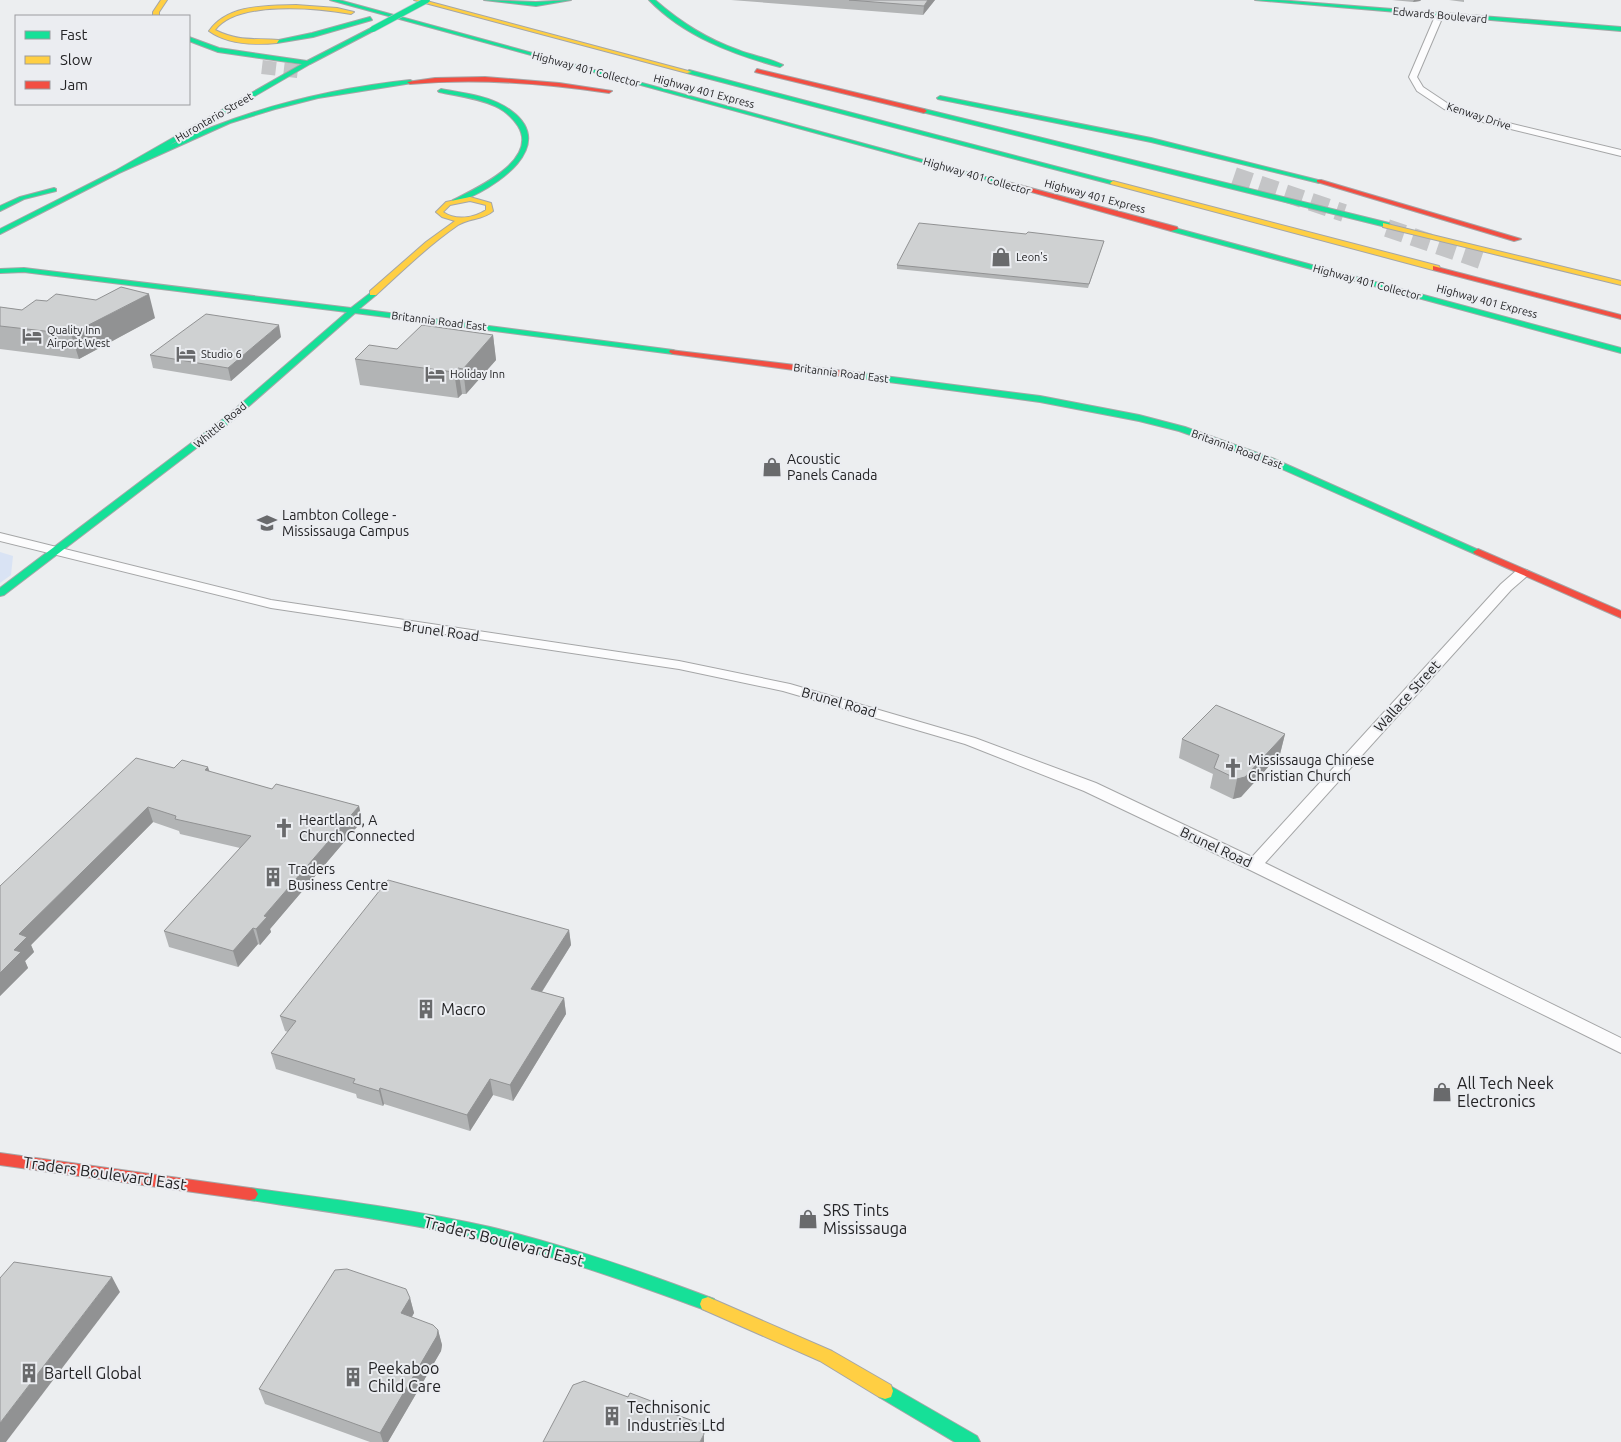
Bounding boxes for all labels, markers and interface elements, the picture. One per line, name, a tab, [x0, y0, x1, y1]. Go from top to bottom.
street label: Edwards Boulevard	[1392, 5, 1488, 25]
legend	[15, 15, 190, 105]
text: Fast	[60, 26, 88, 43]
street label: Highway 401 Collector	[531, 49, 642, 89]
text: Slow	[60, 51, 93, 68]
street label: Highway 401 Express	[652, 72, 756, 110]
text: Jam	[60, 76, 88, 93]
street label: Hurontario Street	[173, 90, 255, 144]
street label: Kenway Drive	[1445, 100, 1513, 132]
street label: Highway 401 Collector	[922, 155, 1033, 197]
street label: Highway 401 Express	[1043, 177, 1147, 215]
shop icon: Leon's	[990, 246, 1012, 268]
place label: Leon's	[1016, 251, 1048, 263]
street label: Highway 401 Collector	[1312, 262, 1423, 302]
street label: Highway 401 Express	[1435, 282, 1539, 320]
street label: Britannia Road East	[391, 309, 488, 333]
place label: Quality Inn Airport West	[47, 324, 111, 349]
hotel icon: Quality Inn Airport West	[21, 325, 43, 347]
hotel icon: Studio 6	[175, 343, 197, 365]
place label: Studio 6	[201, 348, 242, 360]
street label: Britannia Road East	[793, 361, 890, 385]
hotel icon: Holiday Inn	[424, 363, 446, 385]
place label: Holiday Inn	[450, 368, 505, 380]
street label: Whittle Road	[191, 400, 249, 450]
street label: Britannia Road East	[1190, 427, 1285, 471]
place label: Acoustic Panels Canada	[787, 451, 877, 483]
shop icon: Acoustic Panels Canada	[761, 456, 783, 478]
place label: Lambton College - Mississauga Campus	[282, 507, 409, 539]
school or university icon: Lambton College - Mississauga Campus	[256, 512, 278, 534]
street label: Brunel Road	[402, 618, 480, 644]
street label: Wallace Street	[1371, 656, 1444, 735]
street label: Brunel Road	[800, 684, 878, 720]
place label: Mississauga Chinese Christian Church	[1248, 752, 1374, 784]
church icon: Mississauga Chinese Christian Church	[1222, 757, 1244, 779]
place label: Heartland, A Church Connected	[299, 812, 415, 844]
church icon: Heartland, A Church Connected	[273, 817, 295, 839]
street label: Brunel Road	[1178, 823, 1254, 871]
place label: Traders Business Centre	[288, 861, 388, 893]
building icon: Traders Business Centre	[262, 866, 284, 888]
building icon: Macro	[415, 998, 437, 1020]
place label: Macro	[441, 1000, 486, 1018]
place label: All Tech Neek Electronics	[1457, 1074, 1554, 1110]
shop icon: All Tech Neek Electronics	[1431, 1081, 1453, 1103]
street label: Traders Boulevard East	[22, 1153, 188, 1193]
place label: SRS Tints Mississauga	[823, 1201, 907, 1237]
shop icon: SRS Tints Mississauga	[797, 1208, 819, 1230]
street label: Traders Boulevard East	[422, 1212, 587, 1270]
place label: Peekaboo Child Care	[368, 1359, 441, 1395]
building icon: Bartell Global	[18, 1362, 40, 1384]
place label: Bartell Global	[44, 1364, 142, 1382]
building icon: Peekaboo Child Care	[342, 1366, 364, 1388]
place label: Technisonic Industries Ltd	[627, 1398, 725, 1434]
building icon: Technisonic Industries Ltd	[601, 1405, 623, 1427]

